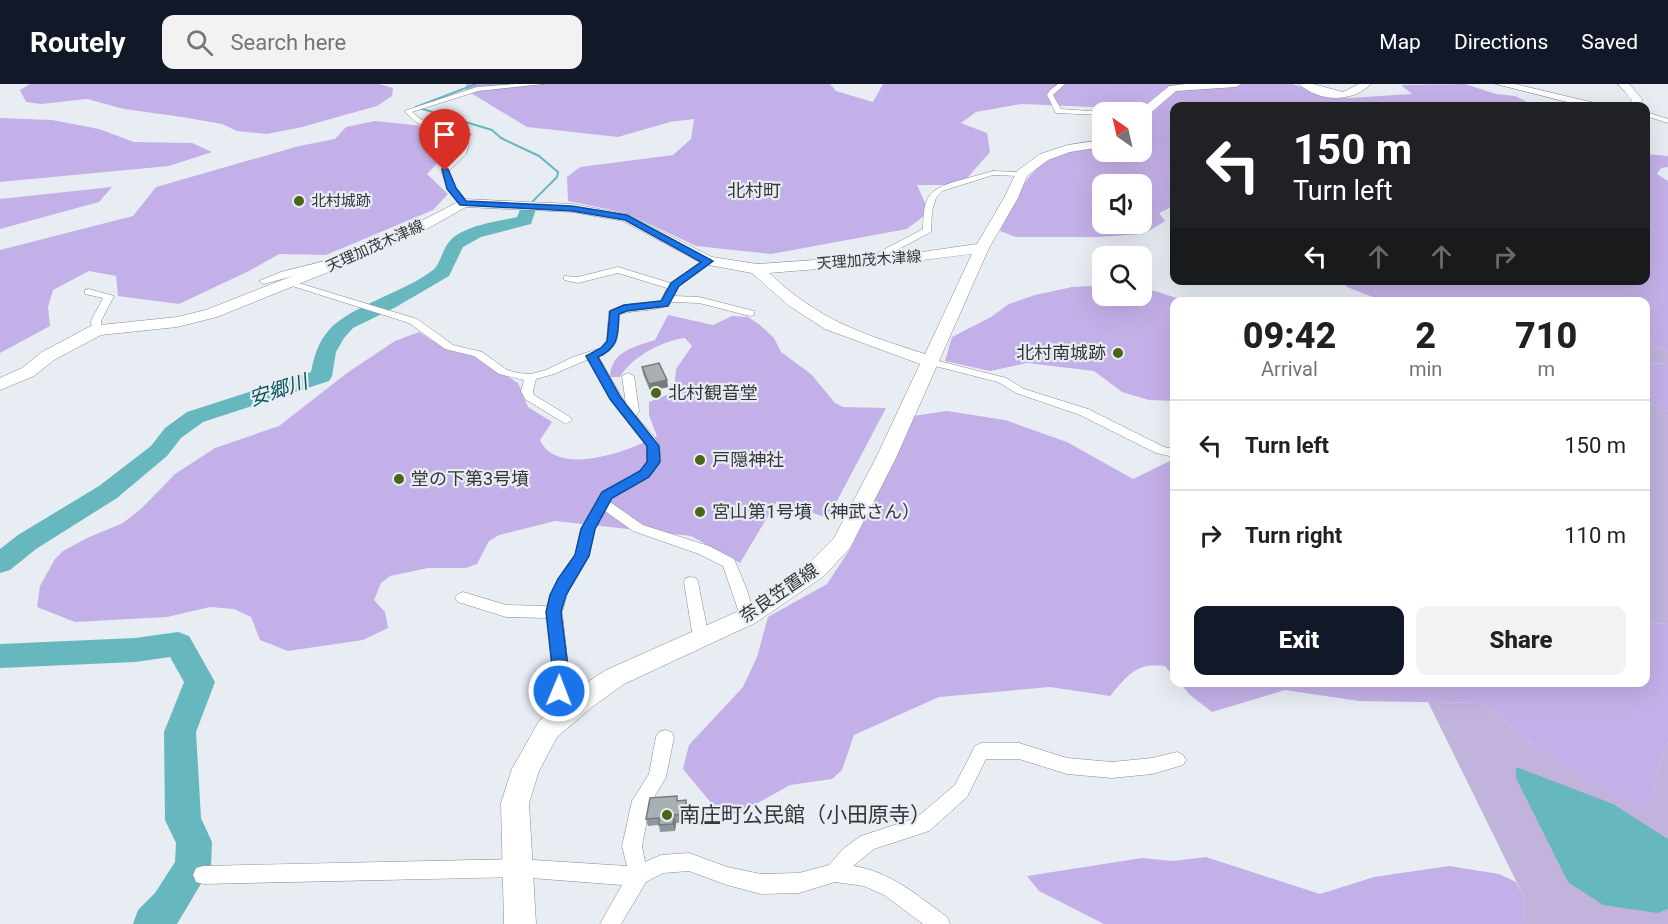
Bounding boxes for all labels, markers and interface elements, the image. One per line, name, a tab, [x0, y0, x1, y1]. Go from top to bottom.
search box	[162, 15, 582, 69]
text: Routely	[30, 26, 126, 59]
icon: search	[183, 26, 216, 59]
text: Search here	[231, 30, 346, 55]
text: Map	[1379, 30, 1421, 54]
text: Directions	[1454, 30, 1548, 54]
text: Saved	[1581, 30, 1638, 54]
north arrow	[1092, 102, 1152, 162]
map controls	[1092, 102, 1152, 306]
pin	[419, 109, 470, 171]
icon: arrive	[428, 118, 461, 151]
text: 150 m	[1293, 125, 1412, 174]
icon: left	[1194, 126, 1272, 204]
button: sound	[1092, 174, 1152, 234]
text: Turn left	[1293, 175, 1393, 207]
district label: 北村町	[727, 180, 781, 201]
place label: 北村城跡	[311, 192, 371, 210]
marker: 北村城跡	[292, 194, 306, 208]
street label: 天理加茂木津線	[323, 216, 427, 276]
icon: left	[1299, 240, 1332, 273]
icon: ahead	[1362, 240, 1395, 273]
icon: ahead	[1425, 240, 1458, 273]
icon: right	[1488, 240, 1521, 273]
button: search	[1092, 246, 1152, 306]
street label: 天理加茂木津線	[816, 247, 922, 273]
text: 09:42	[1243, 315, 1336, 357]
text: 2	[1415, 315, 1436, 357]
text: 710	[1515, 315, 1577, 357]
place label: 北村南城跡	[1016, 342, 1106, 363]
marker: 北村南城跡	[1111, 346, 1125, 360]
text: Arrival	[1261, 357, 1318, 381]
text: min	[1409, 357, 1442, 381]
text: m	[1537, 357, 1555, 381]
water label: 安郷川	[246, 369, 312, 411]
place label: 北村観音堂	[668, 382, 758, 403]
marker: 北村観音堂	[649, 386, 663, 400]
icon: left	[1194, 429, 1227, 462]
text: Turn left	[1245, 433, 1329, 458]
text: 150 m	[1564, 433, 1626, 458]
place label: 戸隠神社	[712, 449, 784, 470]
marker: 戸隠神社	[693, 453, 707, 467]
place label: 堂の下第3号墳	[411, 468, 529, 489]
marker: 堂の下第3号墳	[392, 472, 406, 486]
place label: 宮山第1号墳（神武さん）	[712, 501, 920, 522]
marker: 宮山第1号墳（神武さん）	[693, 505, 707, 519]
icon: right	[1194, 519, 1227, 552]
text: Turn right	[1245, 523, 1342, 548]
text: 110 m	[1564, 523, 1626, 548]
street label: 奈良笠置線	[736, 559, 822, 626]
button: Exit	[1194, 606, 1404, 675]
button: Share	[1416, 606, 1626, 675]
position arrow	[527, 659, 591, 723]
place label: 南庄町公民館（小田原寺）	[679, 803, 931, 827]
marker: 南庄町公民館（小田原寺）	[660, 808, 674, 822]

